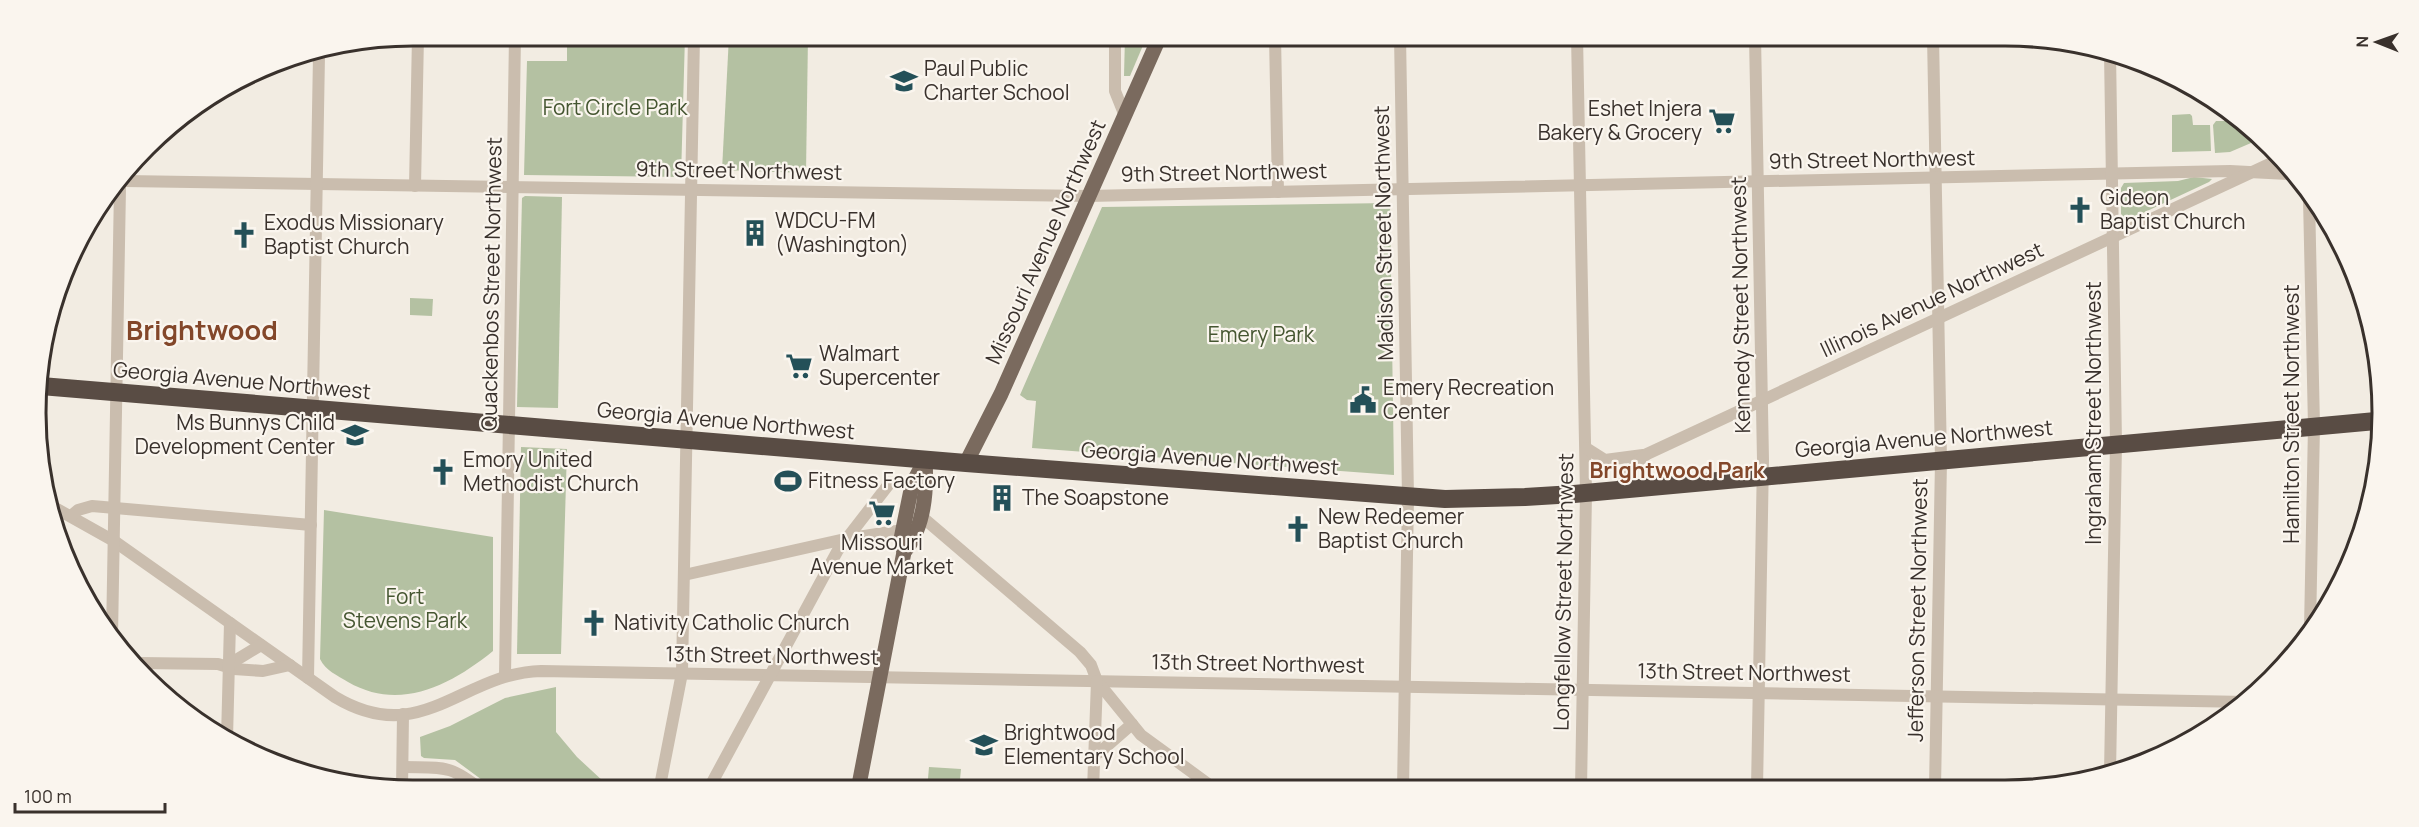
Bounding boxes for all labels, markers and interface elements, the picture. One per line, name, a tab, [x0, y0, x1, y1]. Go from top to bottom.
north arrow	[2347, 12, 2407, 72]
text: N	[2351, 36, 2373, 48]
place label: Paul Public Charter School	[924, 54, 1070, 106]
school or university icon: Paul Public Charter School	[889, 66, 919, 96]
park label: Fort Circle Park	[543, 93, 688, 121]
place label: Eshet Injera Bakery & Grocery	[1538, 94, 1702, 146]
street label: Madison Street Northwest	[1367, 105, 1399, 361]
supermarket icon: Eshet Injera Bakery & Grocery	[1707, 106, 1737, 136]
street label: Missouri Avenue Northwest	[978, 115, 1112, 368]
street label: Quackenbos Street Northwest	[474, 137, 508, 431]
street label: 9th Street Northwest	[1768, 143, 1976, 175]
street label: 9th Street Northwest	[635, 154, 843, 186]
street label: 9th Street Northwest	[1120, 156, 1328, 188]
street label: Kennedy Street Northwest	[1724, 176, 1756, 434]
place label: Gideon Baptist Church	[2100, 183, 2245, 235]
church icon: Gideon Baptist Church	[2065, 195, 2095, 225]
place label: WDCU-FM (Washington)	[775, 206, 909, 258]
place label: Exodus Missionary Baptist Church	[264, 208, 444, 260]
building icon: WDCU-FM (Washington)	[740, 218, 770, 248]
church icon: Exodus Missionary Baptist Church	[229, 220, 259, 250]
street label: Illinois Avenue Northwest	[1815, 235, 2048, 363]
street label: Ingraham Street Northwest	[2079, 281, 2107, 545]
street label: Hamilton Street Northwest	[2277, 284, 2305, 544]
district label: Brightwood	[126, 311, 278, 348]
park label: Emery Park	[1208, 320, 1315, 348]
place label: Walmart Supercenter	[819, 339, 940, 391]
supermarket icon: Walmart Supercenter	[784, 351, 814, 381]
street label: Georgia Avenue Northwest	[112, 355, 372, 405]
place label: Emery Recreation Center	[1383, 373, 1554, 425]
public building icon: Emery Recreation Center	[1348, 385, 1378, 415]
street label: Georgia Avenue Northwest	[596, 395, 856, 445]
place label: Ms Bunnys Child Development Center	[135, 408, 335, 460]
street label: Georgia Avenue Northwest	[1794, 413, 2054, 463]
school or university icon: Ms Bunnys Child Development Center	[340, 420, 370, 450]
street label: Georgia Avenue Northwest	[1080, 435, 1340, 481]
place label: Emory United Methodist Church	[463, 445, 639, 497]
street label: Longfellow Street Northwest	[1547, 453, 1579, 731]
district label: Brightwood Park	[1589, 455, 1766, 485]
church icon: Emory United Methodist Church	[428, 457, 458, 487]
sports icon: Fitness Factory	[773, 466, 803, 496]
place label: Fitness Factory	[808, 466, 955, 494]
street label: Jefferson Street Northwest	[1901, 478, 1933, 742]
building icon: The Soapstone	[987, 483, 1017, 513]
place label: The Soapstone	[1022, 483, 1169, 511]
supermarket icon: Missouri Avenue Market	[867, 498, 897, 528]
place label: New Redeemer Baptist Church	[1318, 502, 1465, 554]
church icon: New Redeemer Baptist Church	[1283, 514, 1313, 544]
place label: Missouri Avenue Market	[810, 528, 954, 580]
park label: Fort Stevens Park	[343, 582, 468, 634]
church icon: Nativity Catholic Church	[579, 608, 609, 638]
place label: Nativity Catholic Church	[614, 608, 849, 636]
street label: 13th Street Northwest	[665, 639, 879, 671]
street label: 13th Street Northwest	[1151, 647, 1365, 679]
street label: 13th Street Northwest	[1637, 656, 1851, 688]
place label: Brightwood Elementary School	[1004, 718, 1185, 770]
school or university icon: Brightwood Elementary School	[969, 730, 999, 760]
scale bar	[15, 776, 165, 814]
text: 100 m	[24, 784, 72, 808]

